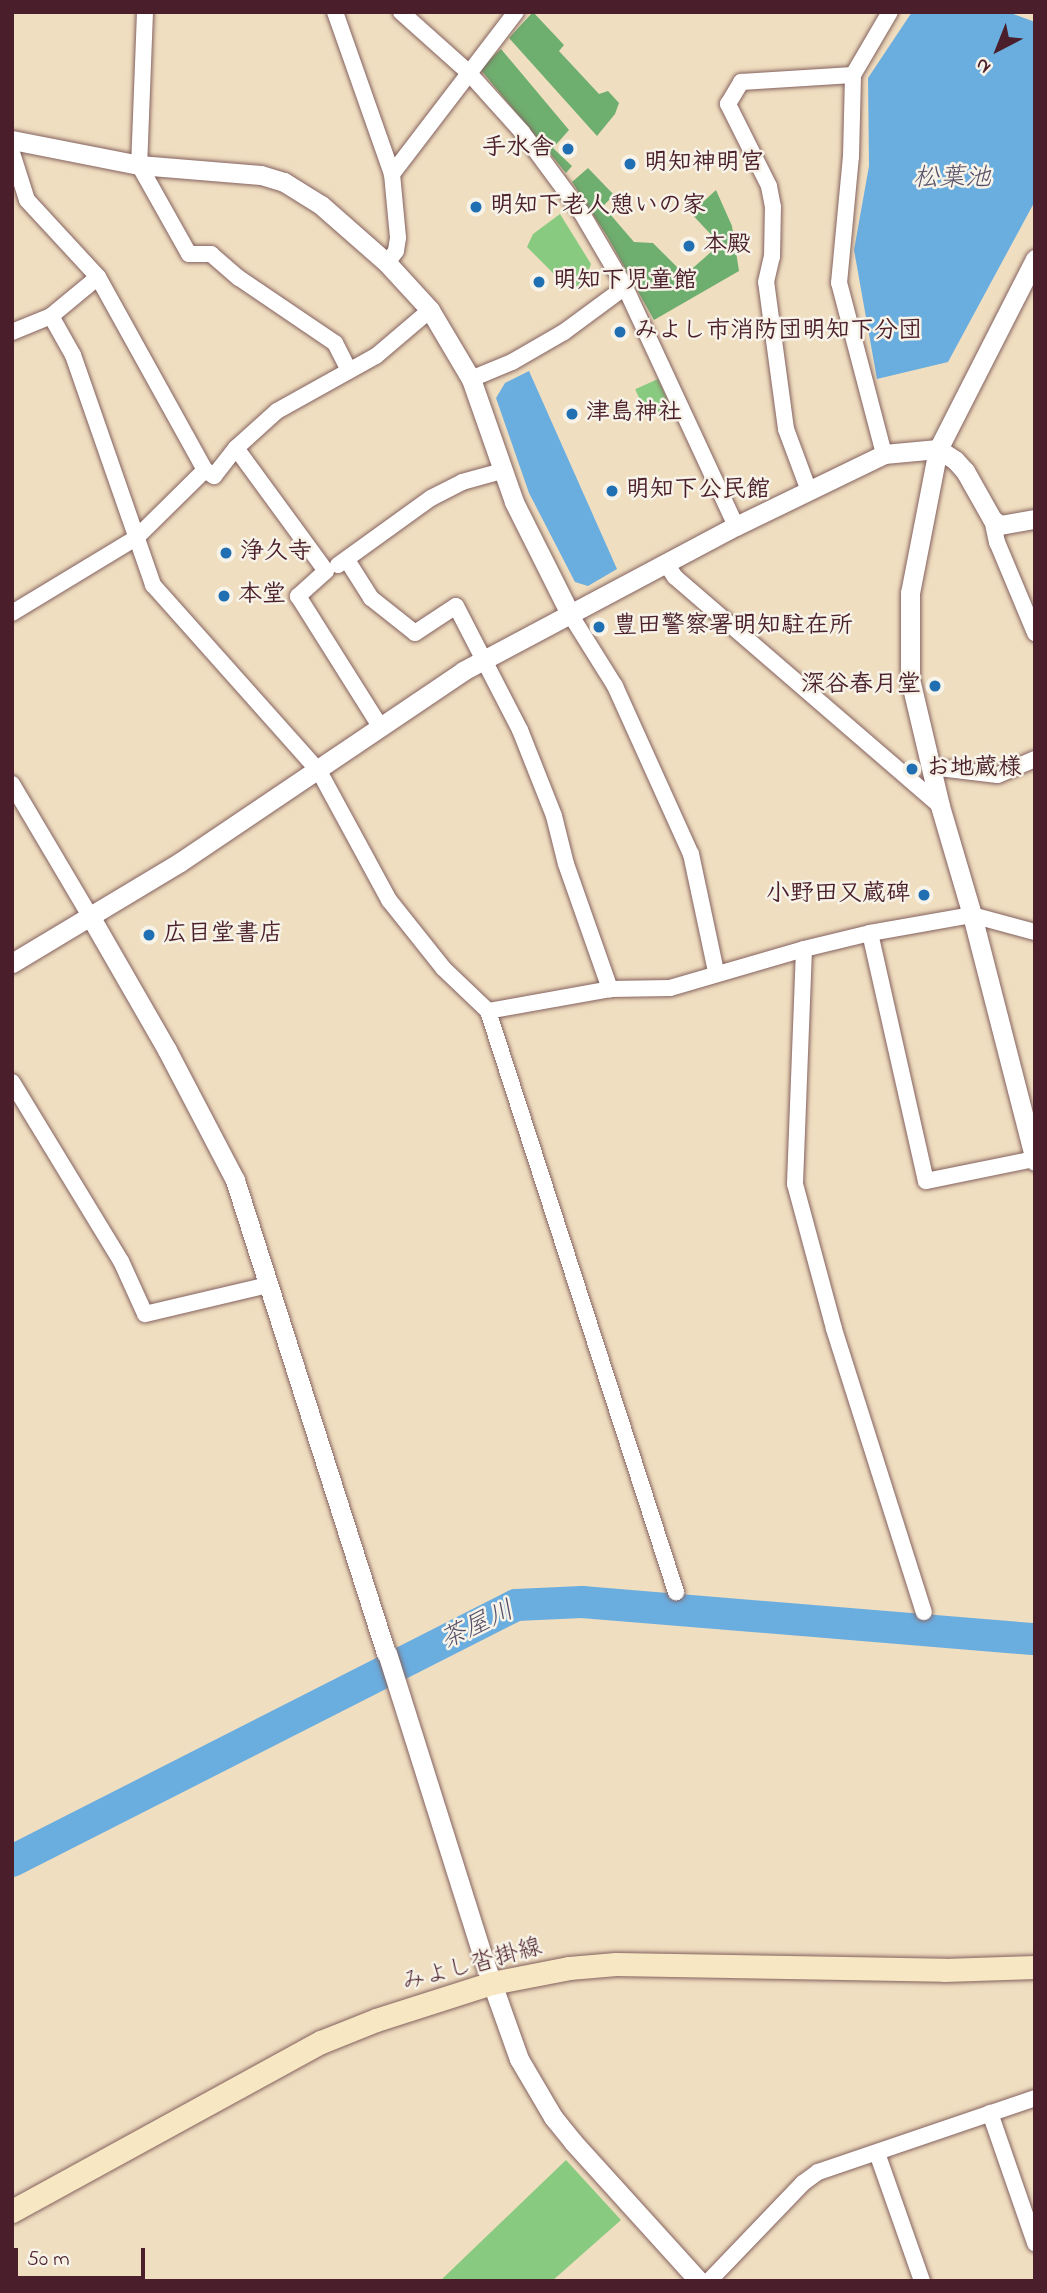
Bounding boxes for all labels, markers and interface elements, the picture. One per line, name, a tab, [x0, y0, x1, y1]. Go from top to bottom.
north arrow	[963, 14, 1033, 84]
text: N	[970, 51, 997, 79]
place label: 手水舎	[482, 135, 554, 163]
marker: 手水舎	[560, 141, 576, 157]
place label: 明知神明宮	[644, 150, 764, 178]
marker: 明知神明宮	[622, 156, 638, 172]
water label: 松葉池	[913, 164, 991, 196]
place label: 明知下老人憩いの家	[490, 193, 706, 221]
marker: 明知下老人憩いの家	[468, 199, 484, 215]
place label: 本殿	[703, 232, 751, 260]
marker: 本殿	[681, 238, 697, 254]
place label: 明知下児童館	[553, 268, 697, 296]
marker: 明知下児童館	[531, 274, 547, 290]
place label: みよし市消防団明知下分団	[634, 318, 922, 346]
marker: みよし市消防団明知下分団	[612, 324, 628, 340]
place label: 津島神社	[586, 400, 682, 428]
marker: 津島神社	[564, 406, 580, 422]
place label: 明知下公民館	[626, 477, 770, 505]
marker: 明知下公民館	[604, 483, 620, 499]
place label: 浄久寺	[240, 539, 312, 567]
marker: 浄久寺	[218, 545, 234, 561]
place label: 本堂	[238, 582, 286, 610]
marker: 本堂	[216, 588, 232, 604]
place label: 豊田警察署明知駐在所	[613, 613, 853, 641]
marker: 豊田警察署明知駐在所	[591, 619, 607, 635]
place label: 深谷春月堂	[801, 672, 921, 700]
marker: 深谷春月堂	[927, 678, 943, 694]
place label: お地蔵様	[926, 755, 1022, 783]
marker: お地蔵様	[904, 761, 920, 777]
place label: 小野田又蔵碑	[766, 881, 910, 909]
marker: 小野田又蔵碑	[916, 887, 932, 903]
place label: 広目堂書店	[163, 921, 283, 949]
marker: 広目堂書店	[141, 927, 157, 943]
water label: 茶屋川	[436, 1596, 520, 1658]
street label: みよし沓掛線	[399, 1933, 545, 1999]
scale bar	[18, 2234, 149, 2278]
text: 50 m	[27, 2245, 70, 2275]

